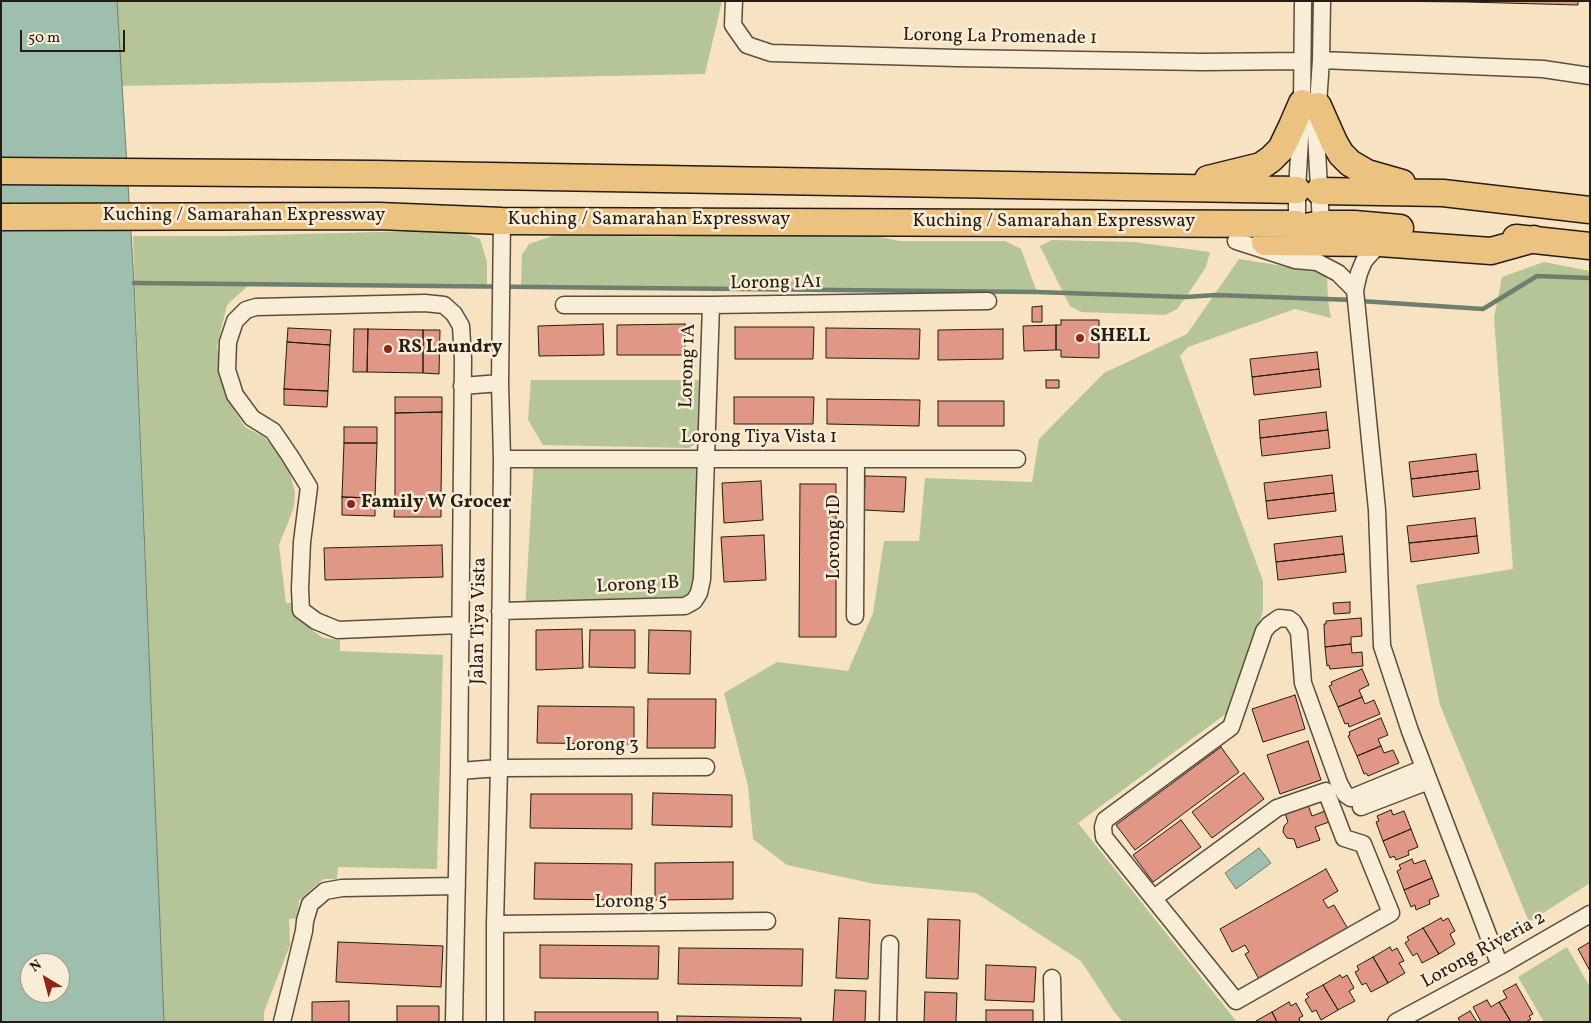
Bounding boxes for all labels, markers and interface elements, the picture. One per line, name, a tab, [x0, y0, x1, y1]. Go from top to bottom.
scale bar	[22, 20, 128, 52]
street label: Lorong La Promenade 1	[903, 25, 1097, 51]
text: 50 m	[28, 28, 60, 49]
street label: Kuching / Samarahan Expressway	[103, 206, 385, 228]
street label: Kuching / Samarahan Expressway	[508, 210, 790, 232]
street label: Kuching / Samarahan Expressway	[913, 212, 1195, 234]
street label: Lorong 1A1	[730, 272, 822, 296]
street label: Lorong 1A	[676, 323, 702, 409]
place label: SHELL	[1090, 327, 1150, 349]
marker: SHELL	[1074, 332, 1086, 344]
place label: RS Laundry	[398, 338, 503, 360]
marker: RS Laundry	[382, 343, 394, 355]
street label: Lorong Tiya Vista 1	[681, 428, 837, 450]
place label: Family W Grocer	[361, 493, 511, 515]
street label: Lorong 1D	[825, 495, 847, 579]
marker: Family W Grocer	[345, 498, 357, 510]
street label: Jalan Tiya Vista	[467, 557, 493, 685]
street label: Lorong 1B	[596, 572, 680, 600]
street label: Lorong 3	[565, 736, 639, 758]
street label: Lorong 5	[594, 891, 668, 915]
street label: Lorong Riveria 2	[1418, 907, 1550, 995]
north arrow	[20, 953, 70, 1003]
text: N	[26, 956, 46, 977]

